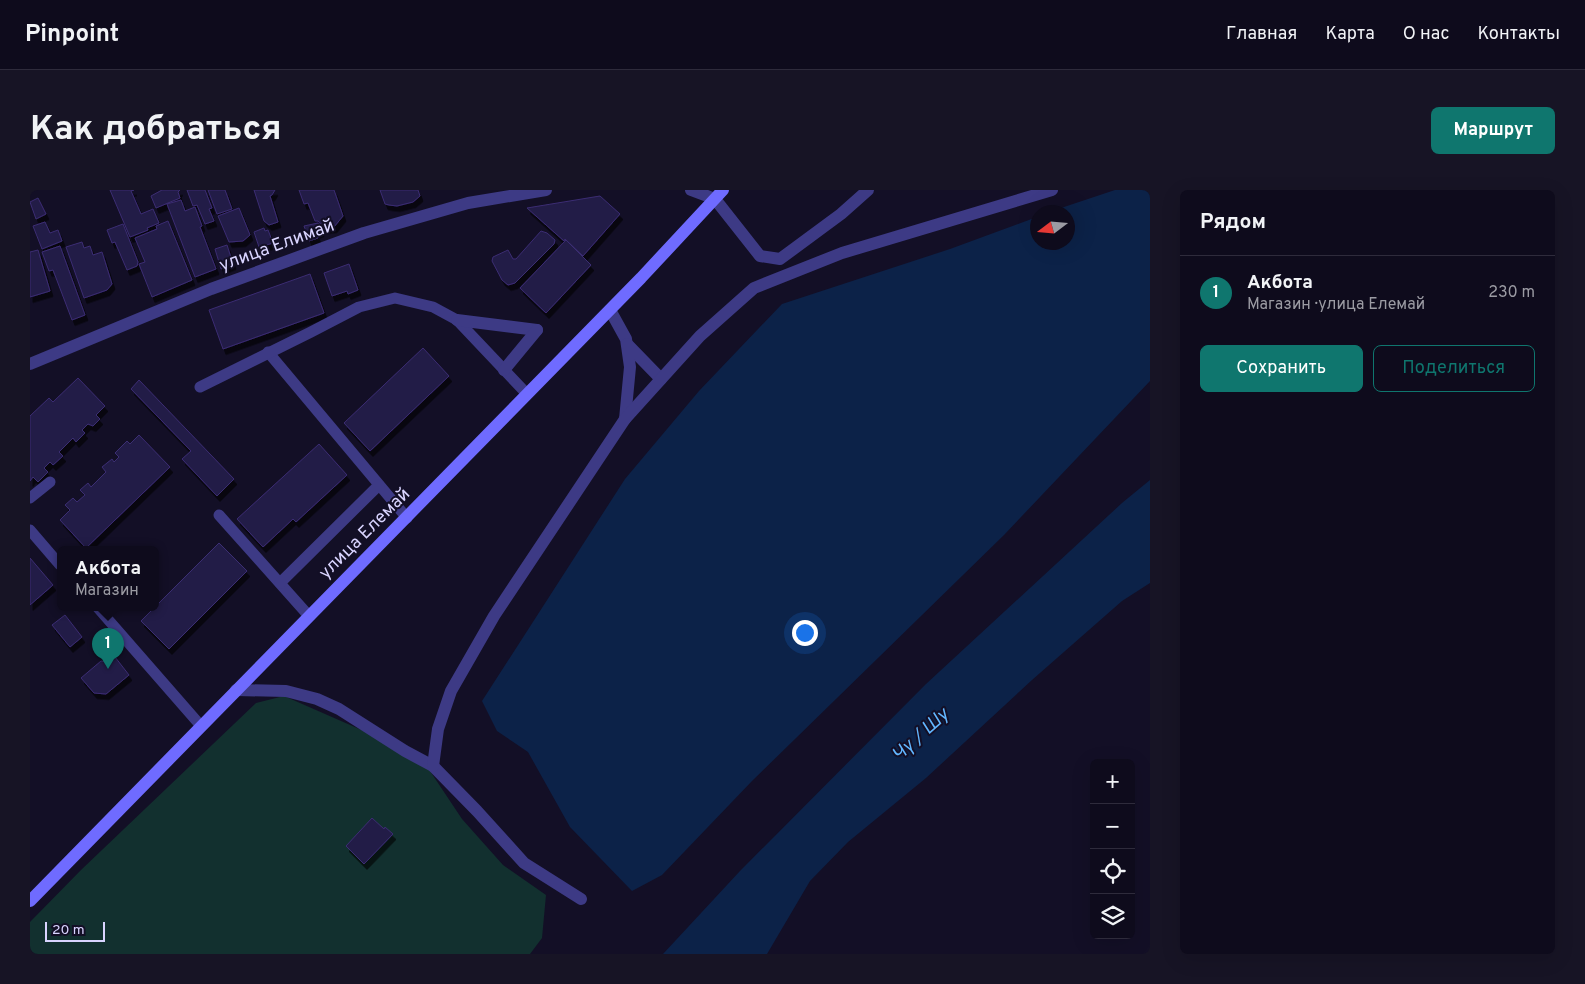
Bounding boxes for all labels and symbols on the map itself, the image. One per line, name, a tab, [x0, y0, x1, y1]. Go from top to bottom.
north arrow	[1030, 205, 1075, 250]
street label: улица Елимай	[216, 214, 338, 278]
street label: улица Елемай	[314, 483, 416, 585]
your location	[792, 620, 818, 646]
pin: 1	[92, 628, 124, 669]
water label: Чү / Шу	[888, 702, 955, 767]
scale bar	[45, 919, 105, 942]

